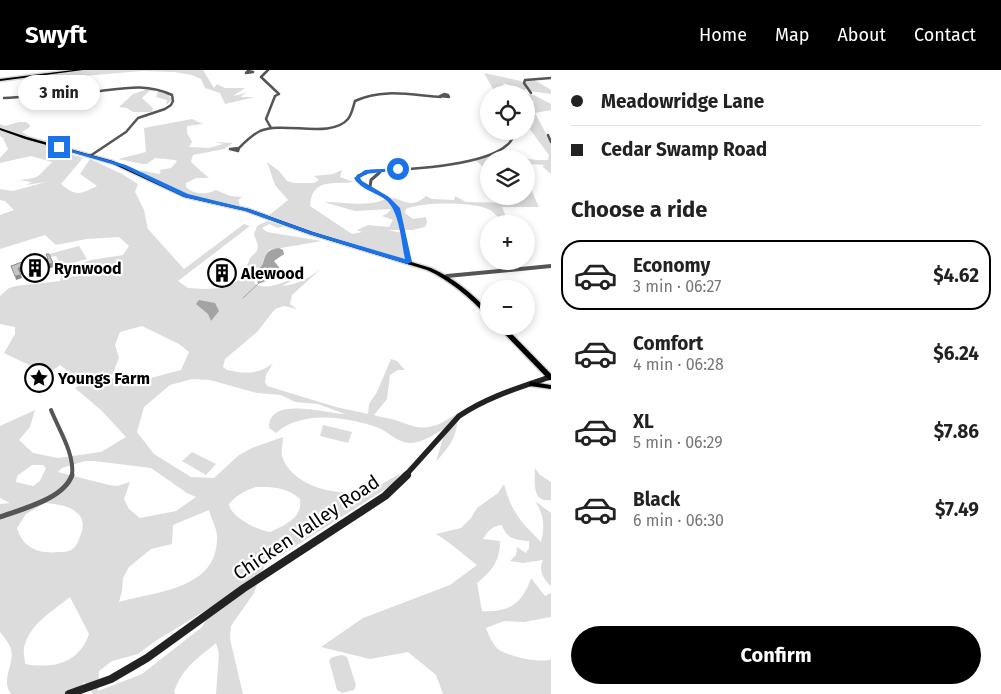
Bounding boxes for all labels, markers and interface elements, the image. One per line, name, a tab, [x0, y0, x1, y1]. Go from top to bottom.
text: Swyft	[25, 21, 87, 49]
text: Home	[699, 24, 747, 46]
text: Map	[775, 24, 809, 46]
text: About	[837, 24, 886, 46]
text: Contact	[914, 24, 976, 46]
callout: 3 min	[18, 75, 100, 110]
text: 3 min	[39, 83, 79, 102]
map controls	[480, 85, 535, 335]
button: locate	[480, 85, 535, 140]
text: Meadowridge Lane	[601, 90, 764, 113]
route end	[48, 136, 70, 158]
text: Cedar Swamp Road	[601, 138, 767, 161]
button: layers	[480, 150, 535, 205]
route start	[387, 158, 409, 180]
text: Choose a ride	[571, 196, 707, 223]
button: +	[480, 215, 535, 270]
building icon: Rynwood	[20, 253, 50, 283]
icon: car	[573, 253, 618, 298]
text: Economy	[633, 254, 710, 277]
building icon: Alewood	[207, 258, 237, 288]
place label: Rynwood	[54, 259, 122, 278]
place label: Alewood	[240, 264, 304, 283]
text: $4.62	[933, 264, 979, 287]
text: 3 min · 06:27	[633, 277, 721, 296]
button: −	[480, 280, 535, 335]
icon: car	[573, 331, 618, 376]
text: Comfort	[633, 332, 703, 355]
text: $6.24	[933, 342, 979, 365]
text: 4 min · 06:28	[633, 355, 724, 374]
place icon: Youngs Farm	[24, 363, 54, 393]
place label: Youngs Farm	[57, 369, 150, 388]
icon: car	[573, 409, 618, 454]
text: XL	[633, 410, 654, 433]
text: $7.86	[934, 420, 979, 443]
text: 5 min · 06:29	[633, 433, 723, 452]
street label: Chicken Valley Road	[229, 470, 384, 585]
icon: car	[573, 487, 618, 532]
text: Black	[633, 488, 680, 511]
text: $7.49	[935, 498, 979, 521]
text: 6 min · 06:30	[633, 511, 724, 530]
button: Confirm	[571, 626, 981, 684]

